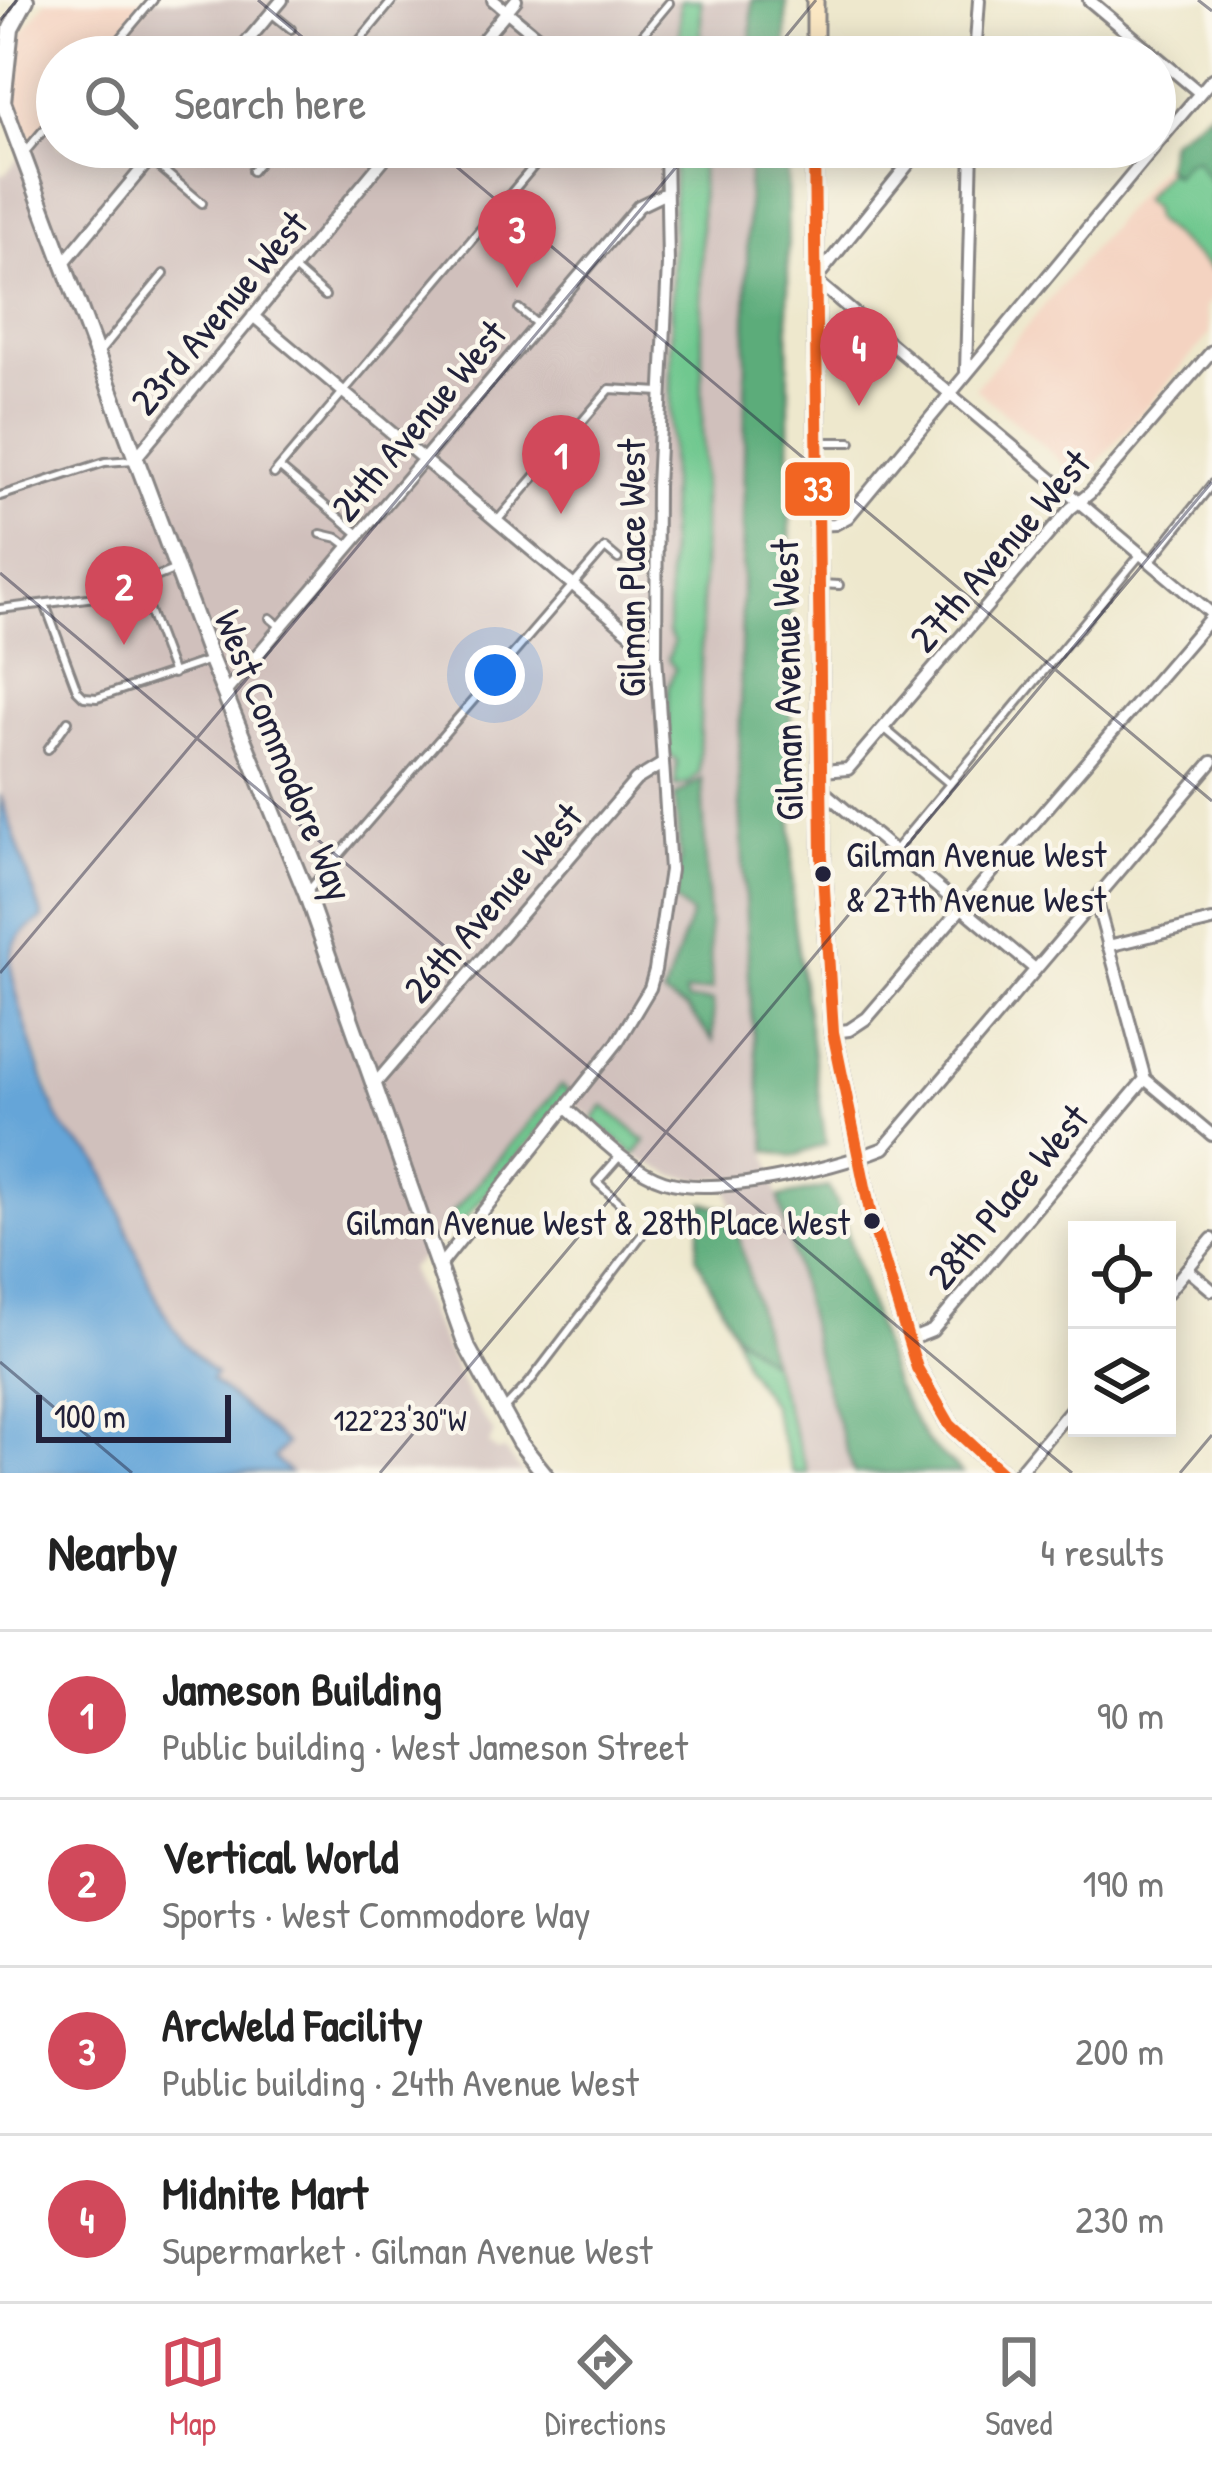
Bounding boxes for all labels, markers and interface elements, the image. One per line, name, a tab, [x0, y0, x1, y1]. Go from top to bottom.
search box	[36, 36, 1176, 168]
icon: search	[78, 69, 144, 135]
text: Search here	[174, 72, 366, 133]
pin: 3	[478, 189, 556, 288]
street label: 23rd Avenue West	[117, 198, 319, 425]
pin: 4	[820, 307, 898, 406]
street label: 24th Avenue West	[318, 308, 518, 532]
pin: 1	[522, 415, 600, 514]
street label: 27th Avenue West	[896, 437, 1102, 663]
street label: Gilman Place West	[604, 438, 657, 697]
line badge: 33	[783, 460, 852, 518]
text: 33	[803, 467, 833, 511]
street label: Gilman Avenue West	[757, 538, 815, 821]
pin: 2	[85, 546, 163, 645]
street label: West Commodore Way	[203, 602, 367, 908]
your location	[465, 645, 525, 705]
street label: 26th Avenue West	[391, 790, 594, 1013]
place label: Gilman Avenue West & 27th Avenue West	[846, 829, 1107, 923]
marker: Gilman Avenue West & 27th Avenue West	[812, 863, 834, 885]
street label: 28th Place West	[914, 1092, 1100, 1300]
place label: Gilman Avenue West & 28th Place West	[345, 1197, 851, 1246]
marker: Gilman Avenue West & 28th Place West	[861, 1210, 883, 1232]
map controls	[1068, 1221, 1176, 1437]
button: locate	[1068, 1221, 1176, 1329]
button: layers	[1068, 1329, 1176, 1437]
scale bar	[36, 1389, 231, 1442]
text: 100 m	[54, 1394, 126, 1438]
text: 122°23'30"W	[334, 1400, 467, 1440]
text: Nearby	[48, 1517, 178, 1586]
text: 4 results	[1040, 1525, 1164, 1578]
text: Jameson Building	[162, 1658, 442, 1719]
text: 1	[80, 1688, 94, 1741]
text: 90 m	[1097, 1688, 1164, 1741]
text: Public building · West Jameson Street	[162, 1719, 688, 1772]
text: Vertical World	[162, 1826, 398, 1887]
text: 2	[78, 1856, 96, 1909]
text: 190 m	[1083, 1856, 1164, 1909]
text: Sports · West Commodore Way	[162, 1887, 591, 1940]
text: ArcWeld Facility	[162, 1994, 423, 2055]
text: 3	[78, 2024, 96, 2077]
text: 200 m	[1075, 2024, 1164, 2077]
text: Public building · 24th Avenue West	[162, 2055, 639, 2108]
text: Midnite Mart	[162, 2162, 368, 2223]
text: 4	[80, 2192, 94, 2245]
text: 230 m	[1075, 2192, 1164, 2245]
text: Supermarket · Gilman Avenue West	[162, 2223, 653, 2276]
tab: Map	[160, 2329, 226, 2445]
tab: Directions	[545, 2329, 666, 2445]
tab: Saved	[985, 2329, 1052, 2445]

